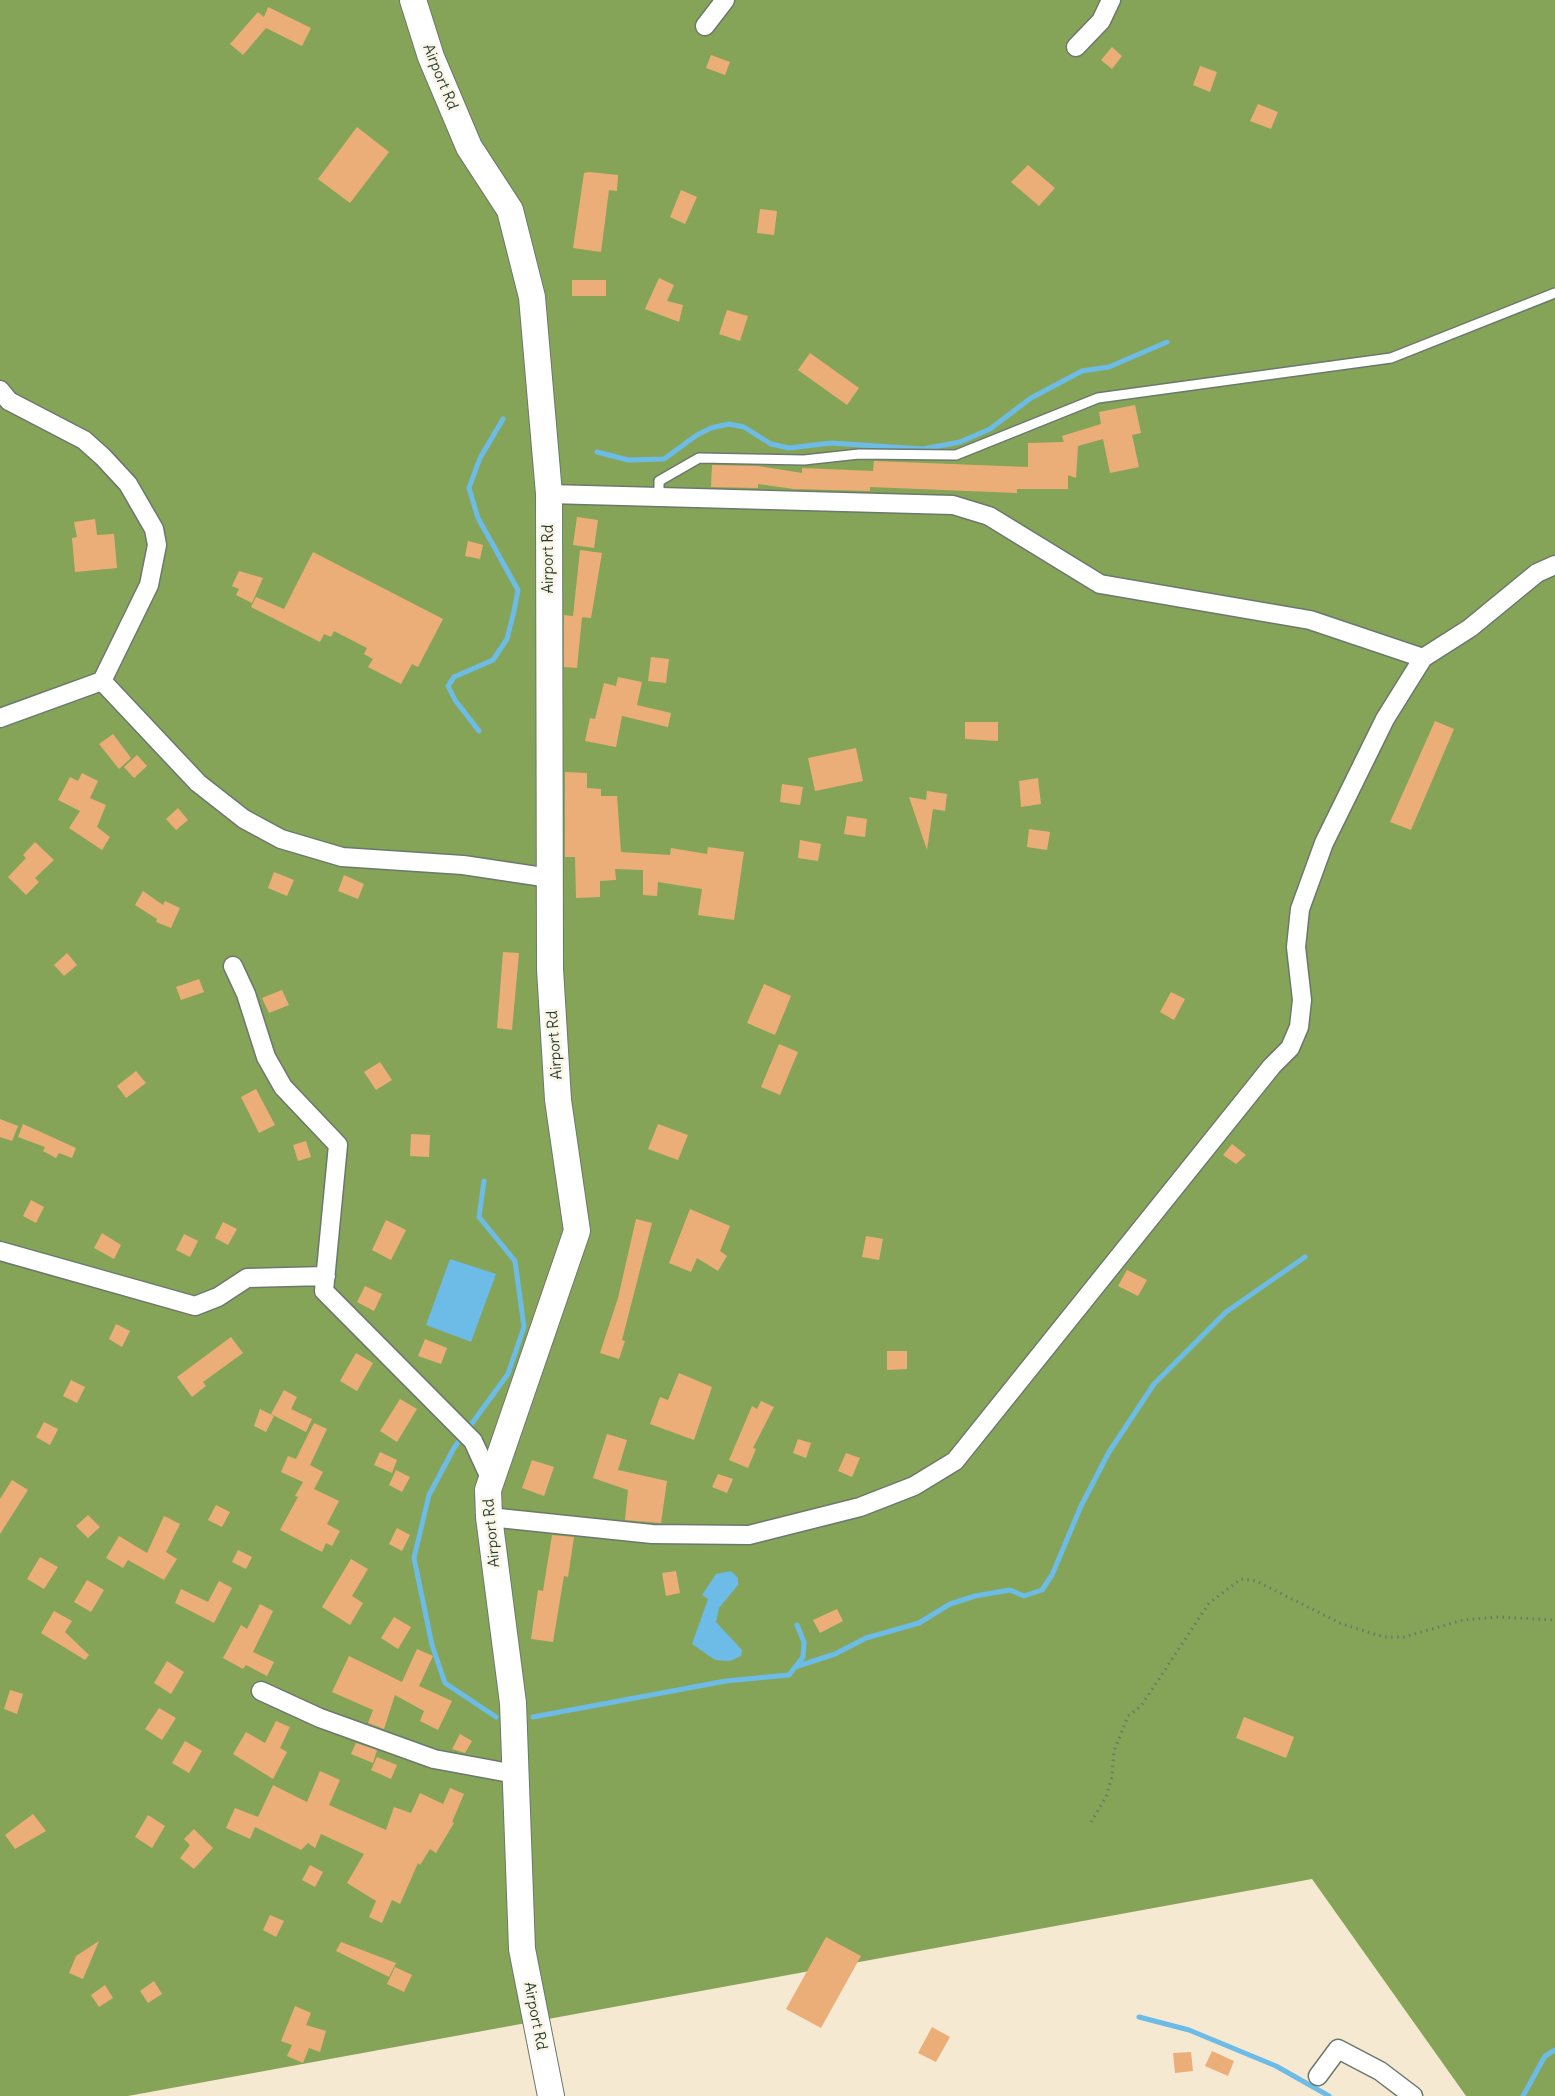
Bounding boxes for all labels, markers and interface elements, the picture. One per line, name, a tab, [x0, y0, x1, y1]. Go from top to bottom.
street label: Airport Rd	[419, 42, 461, 112]
street label: Airport Rd	[540, 524, 558, 594]
street label: Airport Rd	[544, 1010, 566, 1080]
street label: Airport Rd	[480, 1498, 504, 1568]
street label: Airport Rd	[520, 1980, 550, 2052]

